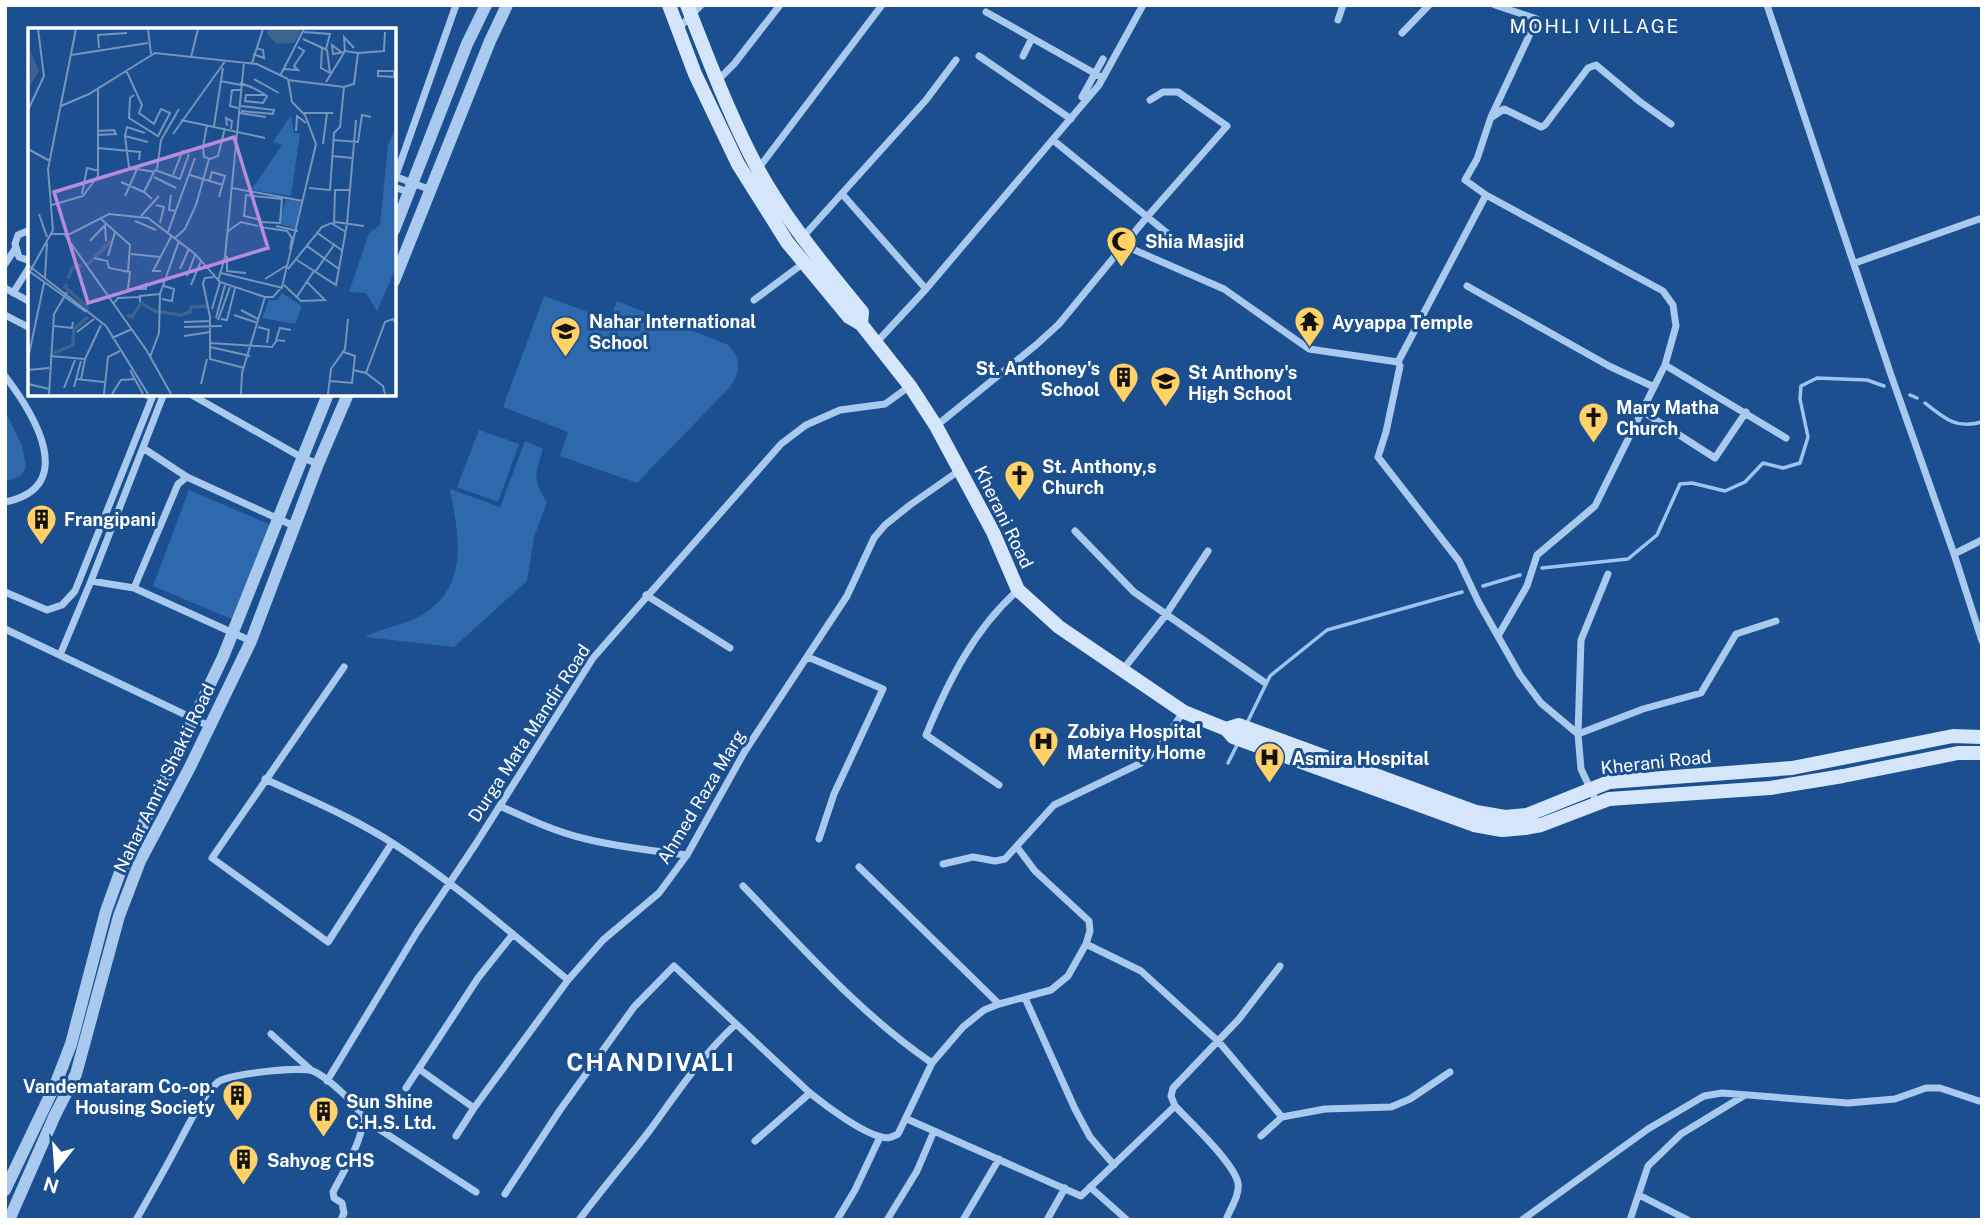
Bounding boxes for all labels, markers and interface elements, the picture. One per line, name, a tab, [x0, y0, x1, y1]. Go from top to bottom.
district label: MOHLI VILLAGE	[1510, 15, 1680, 37]
inset map	[28, 28, 396, 396]
mosque icon: Shia Masjid	[1105, 224, 1139, 268]
place label: Shia Masjid	[1145, 231, 1244, 252]
temple icon: Ayyappa Temple	[1292, 305, 1326, 349]
place label: Nahar International School	[589, 311, 756, 353]
place label: Ayyappa Temple	[1332, 312, 1473, 333]
school or university icon: Nahar International School	[549, 314, 583, 358]
place label: St. Anthoney's School	[976, 358, 1100, 400]
building icon: St. Anthoney's School	[1106, 361, 1140, 405]
place label: St Anthony's High School	[1188, 362, 1297, 404]
school or university icon: St Anthony's High School	[1148, 365, 1182, 409]
place label: Mary Matha Church	[1616, 397, 1719, 439]
church icon: Mary Matha Church	[1576, 400, 1610, 444]
place label: St. Anthony,s Church	[1042, 456, 1157, 498]
church icon: St. Anthony,s Church	[1002, 459, 1036, 503]
street label: Kherani Road	[970, 462, 1038, 572]
building icon: Frangipani	[24, 502, 58, 546]
place label: Frangipani	[64, 509, 156, 530]
street label: Durga Mata Mandir Road	[464, 640, 594, 826]
street label: Nahar Amrit Shakti Road	[109, 680, 219, 876]
place label: Zobiya Hospital Maternity Home	[1067, 721, 1206, 763]
hospital icon: Zobiya Hospital Maternity Home	[1027, 724, 1061, 768]
street label: Ahmed Raza Marg	[653, 726, 749, 868]
hospital icon: Asmira Hospital	[1252, 741, 1286, 785]
street label: Kherani Road	[1600, 746, 1712, 778]
place label: Asmira Hospital	[1292, 748, 1430, 769]
district label: CHANDIVALI	[566, 1048, 736, 1076]
place label: Vandemataram Co-op. Housing Society	[23, 1076, 215, 1118]
building icon: Vandemataram Co-op. Housing Society	[221, 1079, 255, 1123]
place label: Sun Shine C.H.S. Ltd.	[346, 1091, 436, 1133]
building icon: Sun Shine C.H.S. Ltd.	[306, 1094, 340, 1138]
north arrow	[21, 1134, 91, 1204]
building icon: Sahyog CHS	[227, 1143, 261, 1187]
place label: Sahyog CHS	[267, 1150, 375, 1171]
text: N	[41, 1173, 61, 1198]

